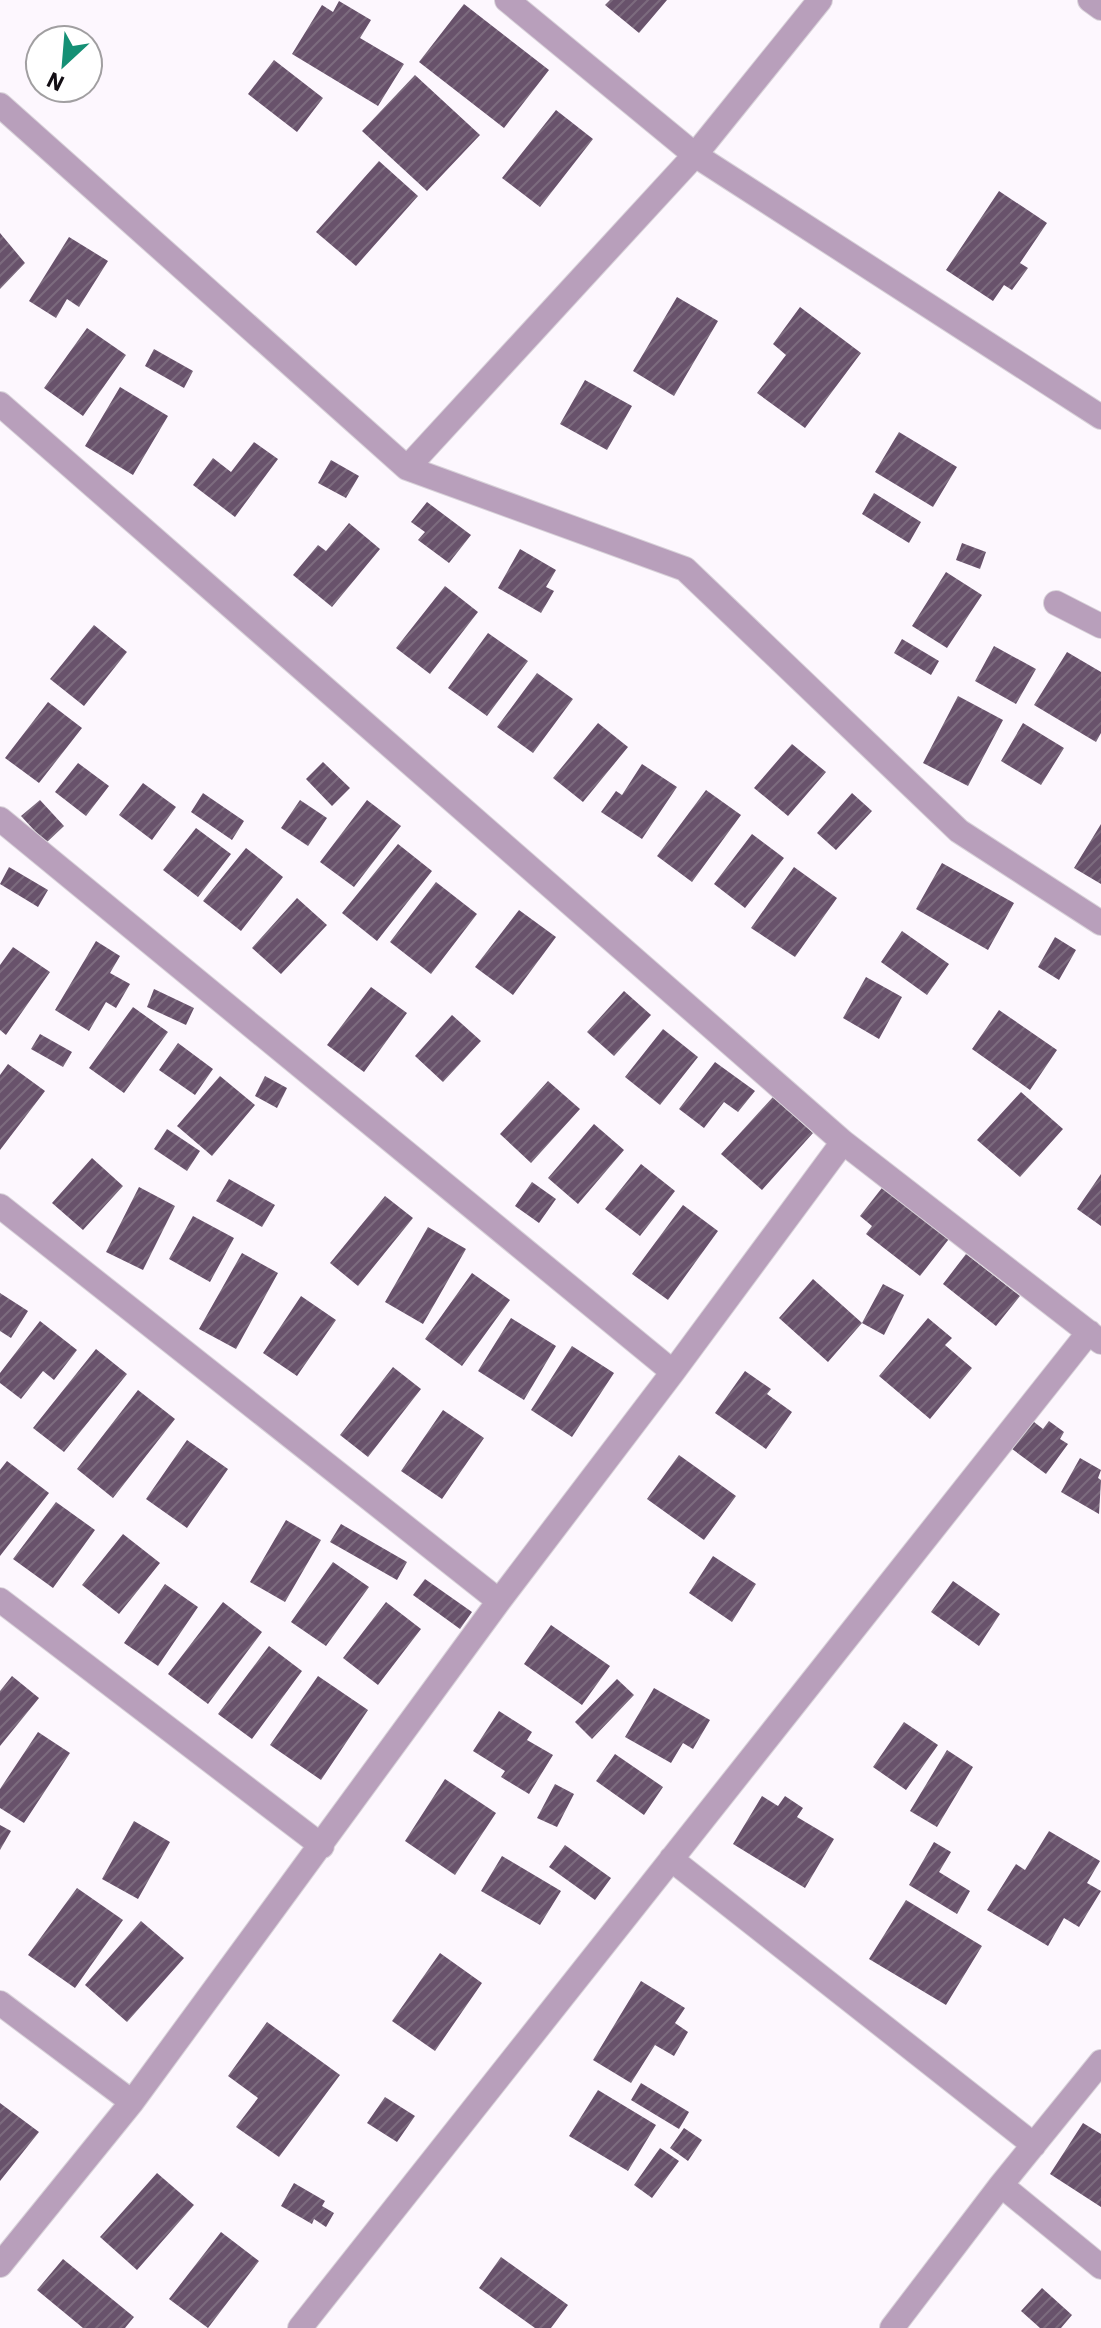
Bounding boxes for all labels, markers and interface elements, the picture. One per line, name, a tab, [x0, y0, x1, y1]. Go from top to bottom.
north arrow	[24, 24, 104, 104]
text: N	[41, 66, 69, 99]

